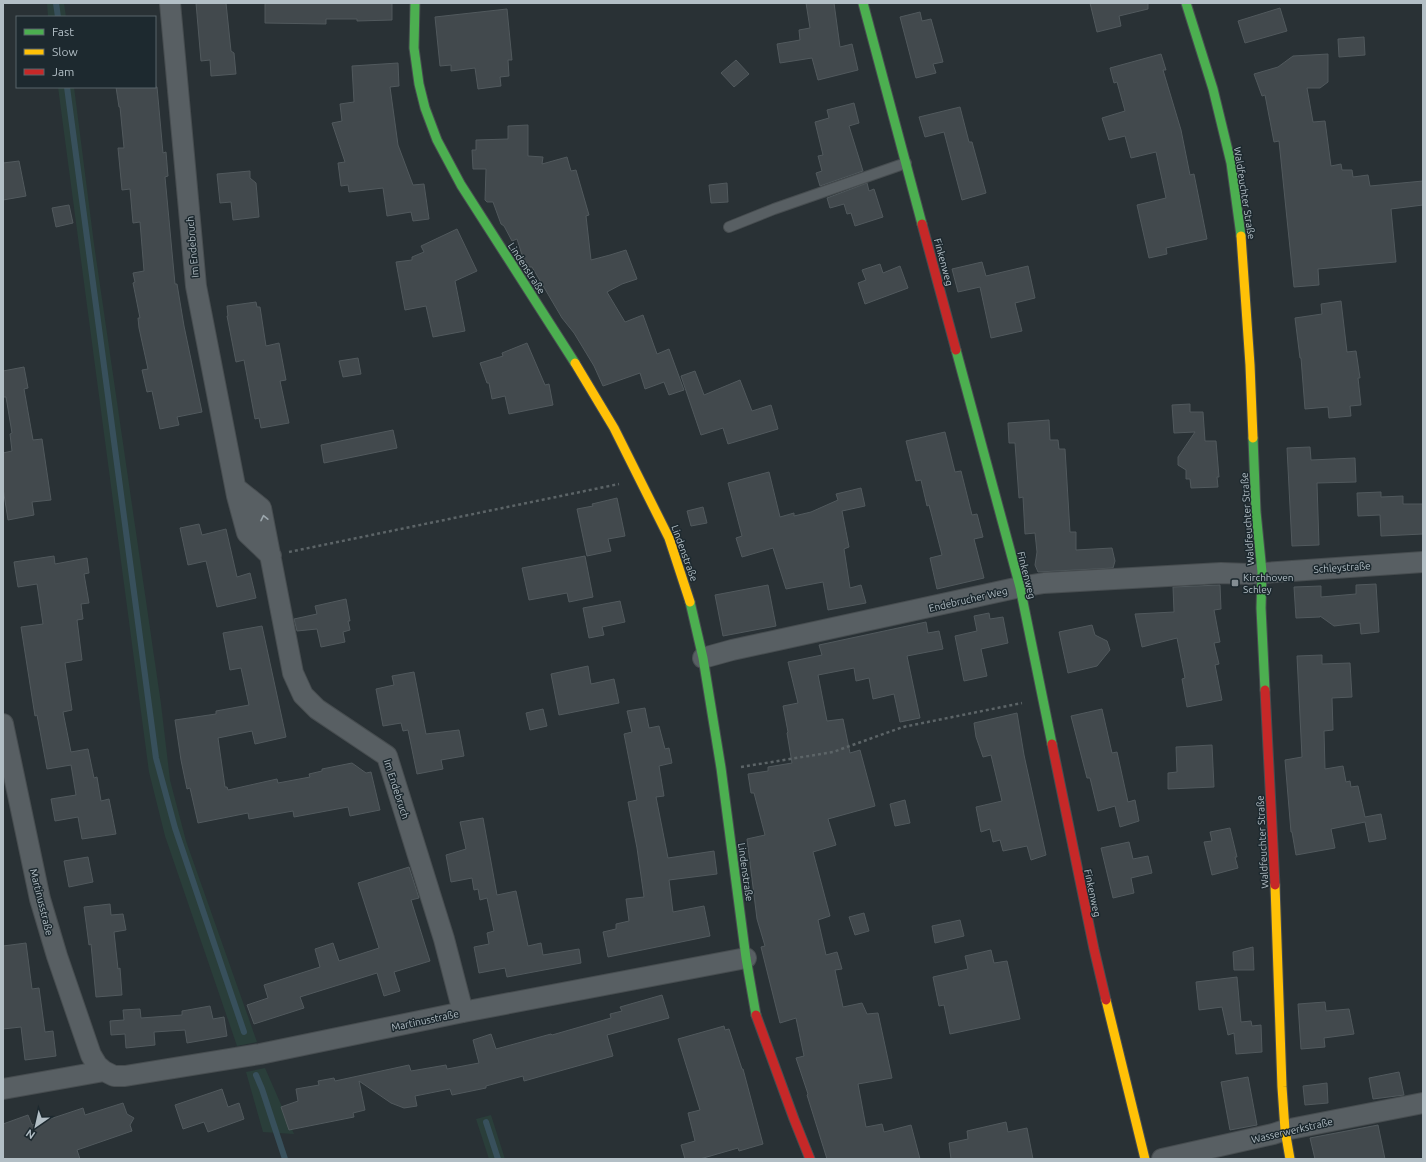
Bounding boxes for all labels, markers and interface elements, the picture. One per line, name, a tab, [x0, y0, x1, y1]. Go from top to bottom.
legend	[16, 16, 156, 88]
text: Fast	[52, 25, 74, 38]
text: Slow	[52, 45, 78, 58]
text: Jam	[52, 65, 74, 78]
street label: Waldfeuchter Straße	[1232, 146, 1257, 240]
street label: Im Endebruch	[184, 216, 201, 278]
street label: Finkenweg	[932, 237, 955, 287]
street label: Lindenstraße	[506, 241, 547, 296]
street label: Waldfeuchter Straße	[1239, 472, 1256, 566]
one-way arrow	[260, 515, 268, 521]
street label: Lindenstraße	[669, 524, 700, 583]
street label: Finkenweg	[1015, 550, 1038, 600]
street label: Schleystraße	[1313, 560, 1371, 575]
place label: Kirchhoven Schley	[1243, 572, 1294, 595]
marker: Kirchhoven Schley	[1230, 578, 1240, 588]
street label: Endebrucher Weg	[928, 585, 1009, 614]
street label: Im Endebruch	[382, 758, 411, 820]
street label: Waldfeuchter Straße	[1255, 795, 1270, 889]
street label: Lindenstraße	[736, 842, 755, 902]
street label: Martinusstraße	[28, 868, 55, 937]
street label: Finkenweg	[1082, 868, 1103, 918]
street label: Martinusstraße	[390, 1008, 460, 1033]
north arrow	[16, 1106, 56, 1146]
street label: Wasserwerkstraße	[1250, 1116, 1334, 1145]
text: N	[24, 1127, 37, 1142]

